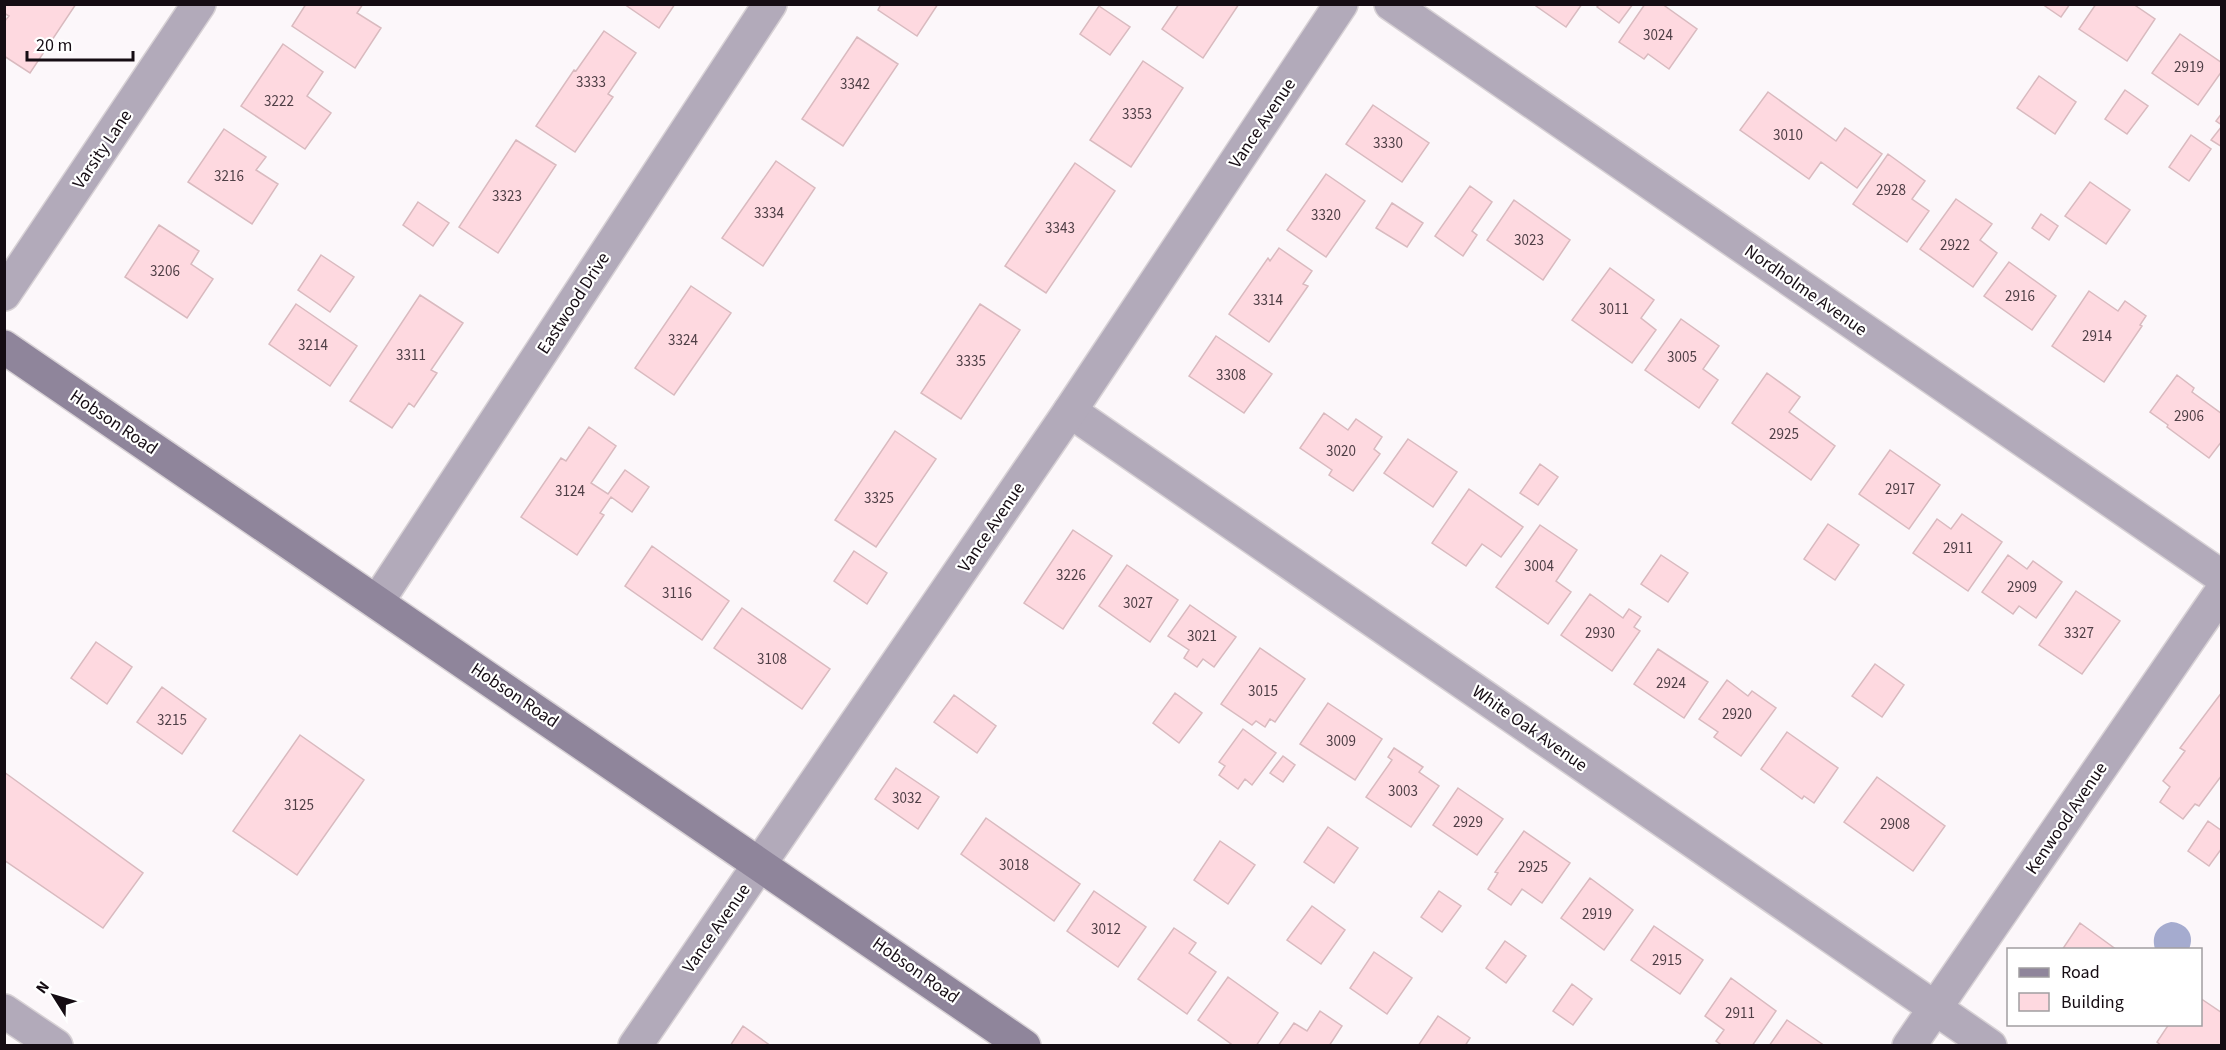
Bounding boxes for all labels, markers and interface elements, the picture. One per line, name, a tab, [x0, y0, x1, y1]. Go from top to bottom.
scale bar	[27, 24, 134, 62]
house number: 3024	[1643, 25, 1673, 46]
text: 20 m	[36, 33, 72, 58]
house number: 2919	[2174, 57, 2204, 78]
house number: 3333	[576, 72, 606, 93]
street label: Vance Avenue	[1223, 73, 1302, 173]
house number: 3342	[840, 74, 870, 95]
house number: 3222	[264, 91, 294, 112]
house number: 3353	[1122, 104, 1152, 125]
street label: Varsity Lane	[67, 105, 138, 194]
house number: 3010	[1773, 125, 1803, 146]
house number: 3330	[1373, 133, 1403, 154]
house number: 3216	[214, 166, 244, 187]
house number: 2928	[1876, 180, 1906, 201]
house number: 3323	[492, 186, 522, 207]
house number: 3334	[754, 203, 784, 224]
house number: 3320	[1311, 205, 1341, 226]
house number: 3343	[1045, 218, 1075, 239]
house number: 3023	[1514, 230, 1544, 251]
house number: 2922	[1940, 235, 1970, 256]
street label: Nordholme Avenue	[1739, 239, 1872, 342]
street label: Eastwood Drive	[531, 247, 616, 359]
house number: 3206	[150, 261, 180, 282]
house number: 2916	[2005, 286, 2035, 307]
house number: 3314	[1253, 290, 1283, 311]
house number: 3011	[1599, 299, 1629, 320]
house number: 2914	[2082, 326, 2112, 347]
house number: 3324	[668, 330, 698, 351]
house number: 3214	[298, 335, 328, 356]
house number: 3311	[396, 345, 426, 366]
house number: 3005	[1667, 347, 1697, 368]
house number: 3335	[956, 351, 986, 372]
house number: 3308	[1216, 365, 1246, 386]
street label: Hobson Road	[65, 384, 162, 461]
house number: 2906	[2174, 406, 2204, 427]
house number: 2925	[1769, 424, 1799, 445]
house number: 3020	[1326, 441, 1356, 462]
street label: Vance Avenue	[952, 477, 1031, 577]
house number: 2917	[1885, 479, 1915, 500]
house number: 3124	[555, 481, 585, 502]
house number: 3325	[864, 488, 894, 509]
house number: 2911	[1943, 538, 1973, 559]
house number: 3004	[1524, 556, 1554, 577]
house number: 3226	[1056, 565, 1086, 586]
house number: 2909	[2007, 577, 2037, 598]
house number: 3116	[662, 583, 692, 604]
house number: 3027	[1123, 593, 1153, 614]
house number: 2930	[1585, 623, 1615, 644]
house number: 3327	[2064, 623, 2094, 644]
house number: 3021	[1187, 626, 1217, 647]
house number: 3108	[757, 649, 787, 670]
street label: Hobson Road	[466, 657, 563, 734]
house number: 2924	[1656, 673, 1686, 694]
street label: White Oak Avenue	[1467, 679, 1593, 778]
house number: 3015	[1248, 681, 1278, 702]
house number: 2920	[1722, 704, 1752, 725]
house number: 3215	[157, 710, 187, 731]
house number: 3009	[1326, 731, 1356, 752]
street label: Kenwood Avenue	[2020, 757, 2113, 879]
house number: 3003	[1388, 781, 1418, 802]
house number: 3032	[892, 788, 922, 809]
house number: 3125	[284, 795, 314, 816]
house number: 2929	[1453, 812, 1483, 833]
house number: 2908	[1880, 814, 1910, 835]
house number: 3018	[999, 855, 1029, 876]
house number: 2925	[1518, 857, 1548, 878]
street label: Vance Avenue	[676, 879, 756, 978]
house number: 2919	[1582, 904, 1612, 925]
house number: 3012	[1091, 919, 1121, 940]
street label: Hobson Road	[867, 931, 964, 1010]
legend	[2007, 948, 2202, 1026]
house number: 2915	[1652, 950, 1682, 971]
text: Road	[2061, 960, 2100, 985]
north arrow	[24, 966, 84, 1026]
text: N	[31, 977, 55, 998]
text: Building	[2061, 990, 2124, 1015]
house number: 2911	[1725, 1003, 1755, 1024]

